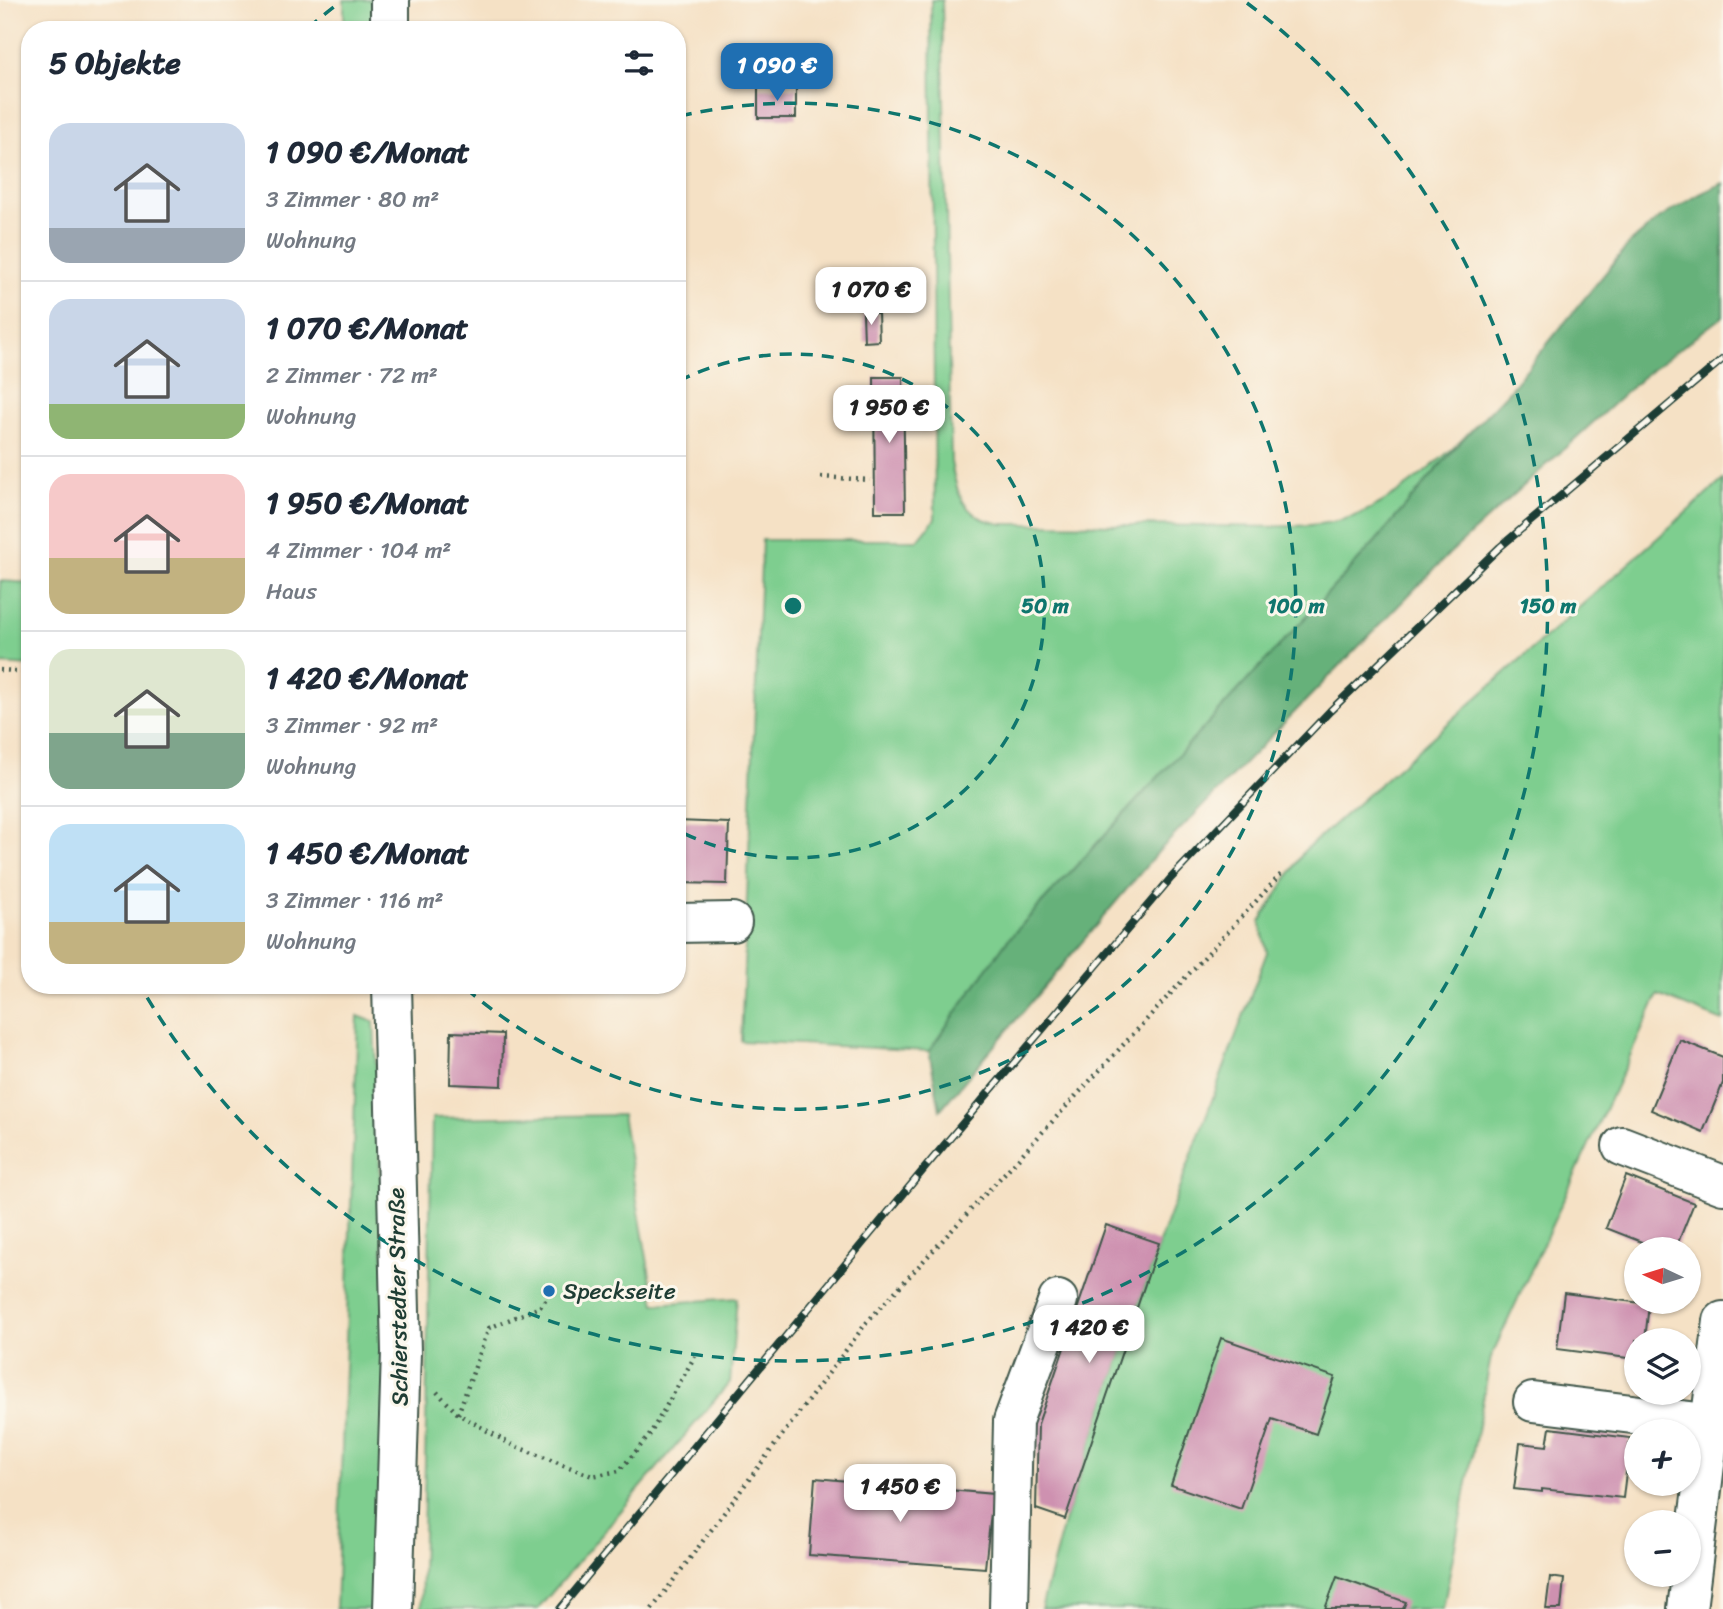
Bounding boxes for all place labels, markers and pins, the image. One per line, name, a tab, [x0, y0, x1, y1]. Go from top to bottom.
pin: 1 090 €	[712, 43, 842, 103]
pin: 1 070 €	[806, 268, 936, 327]
pin: 1 950 €	[824, 386, 954, 445]
centre of rings	[781, 594, 805, 618]
place label: Speckseite	[563, 1271, 676, 1312]
marker: Speckseite	[541, 1283, 557, 1299]
pin: 1 420 €	[1024, 1306, 1154, 1365]
pin: 1 450 €	[835, 1464, 965, 1524]

